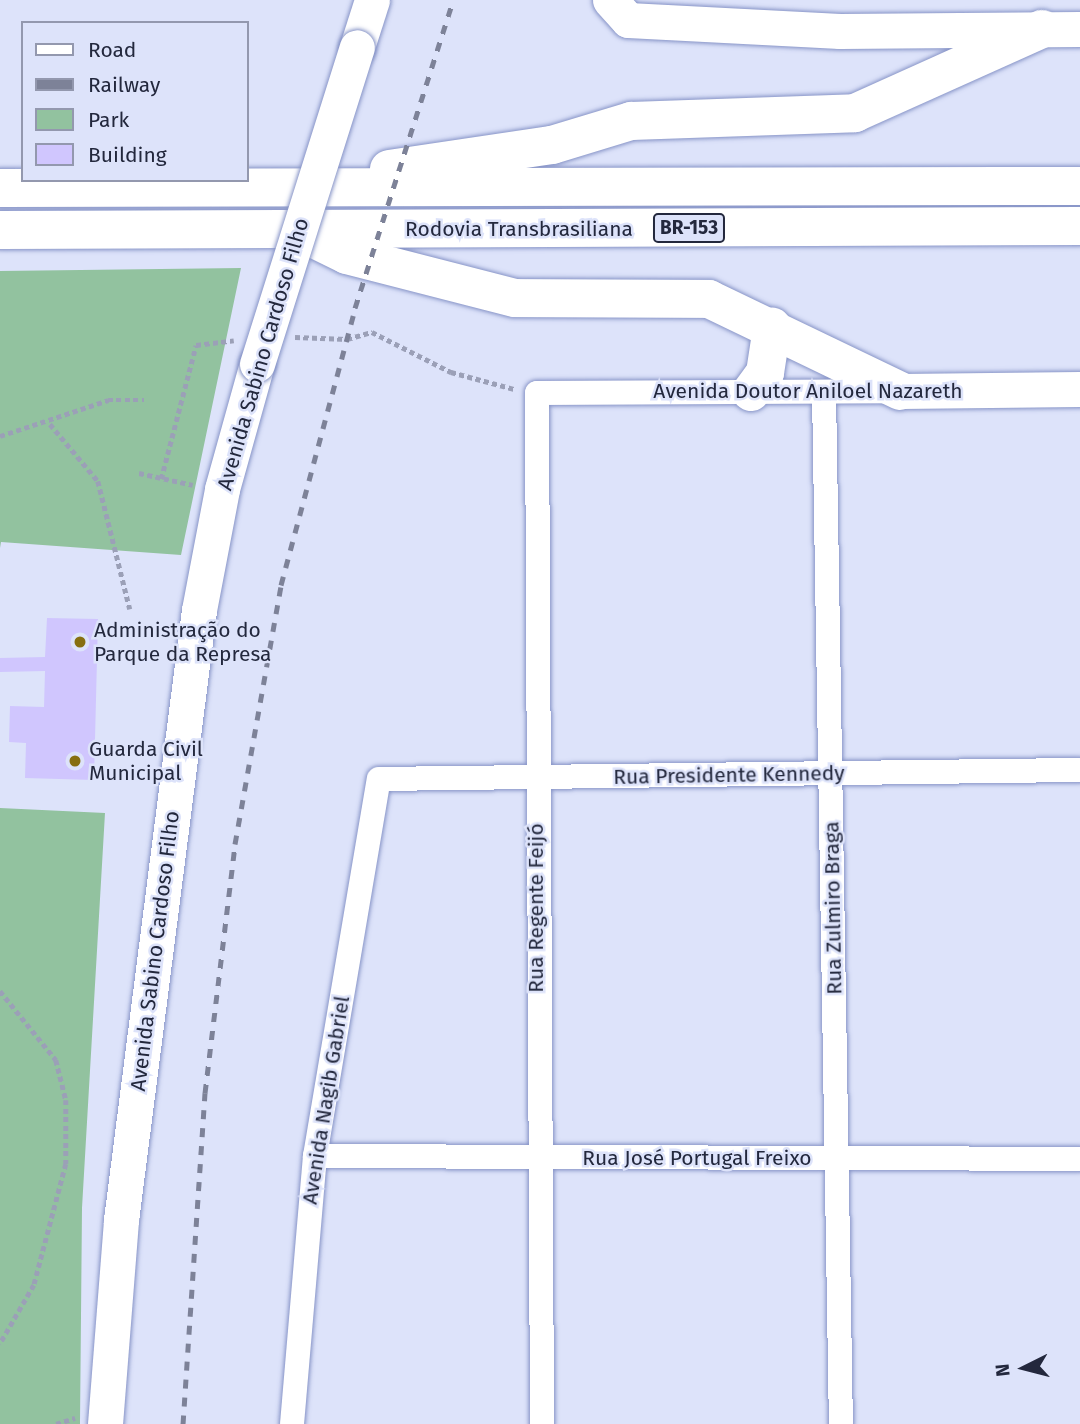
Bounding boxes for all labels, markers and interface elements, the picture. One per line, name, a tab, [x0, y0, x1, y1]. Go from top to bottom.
legend	[21, 21, 248, 182]
text: Road	[88, 37, 136, 63]
text: Railway	[88, 72, 160, 98]
text: Park	[88, 107, 129, 133]
text: Building	[88, 142, 167, 168]
road number: BR-153	[652, 212, 726, 244]
street label: Avenida Sabino Cardoso Filho	[212, 215, 314, 493]
street label: Rodovia Transbrasiliana	[405, 216, 633, 242]
street label: Avenida Doutor Aniloel Nazareth	[653, 378, 963, 404]
place label: Administração do Parque da Represa	[94, 617, 272, 667]
marker: Administração do Parque da Represa	[72, 634, 88, 650]
place label: Guarda Civil Municipal	[89, 736, 203, 786]
marker: Guarda Civil Municipal	[67, 753, 83, 769]
street label: Rua Presidente Kennedy	[613, 760, 845, 790]
street label: Avenida Sabino Cardoso Filho	[125, 810, 185, 1092]
street label: Rua Zulmiro Braga	[819, 821, 847, 995]
street label: Rua Regente Feijó	[523, 823, 549, 993]
street label: Avenida Nagib Gabriel	[297, 994, 355, 1206]
street label: Rua José Portugal Freixo	[582, 1145, 812, 1171]
north arrow	[989, 1333, 1059, 1403]
text: N	[991, 1363, 1015, 1378]

